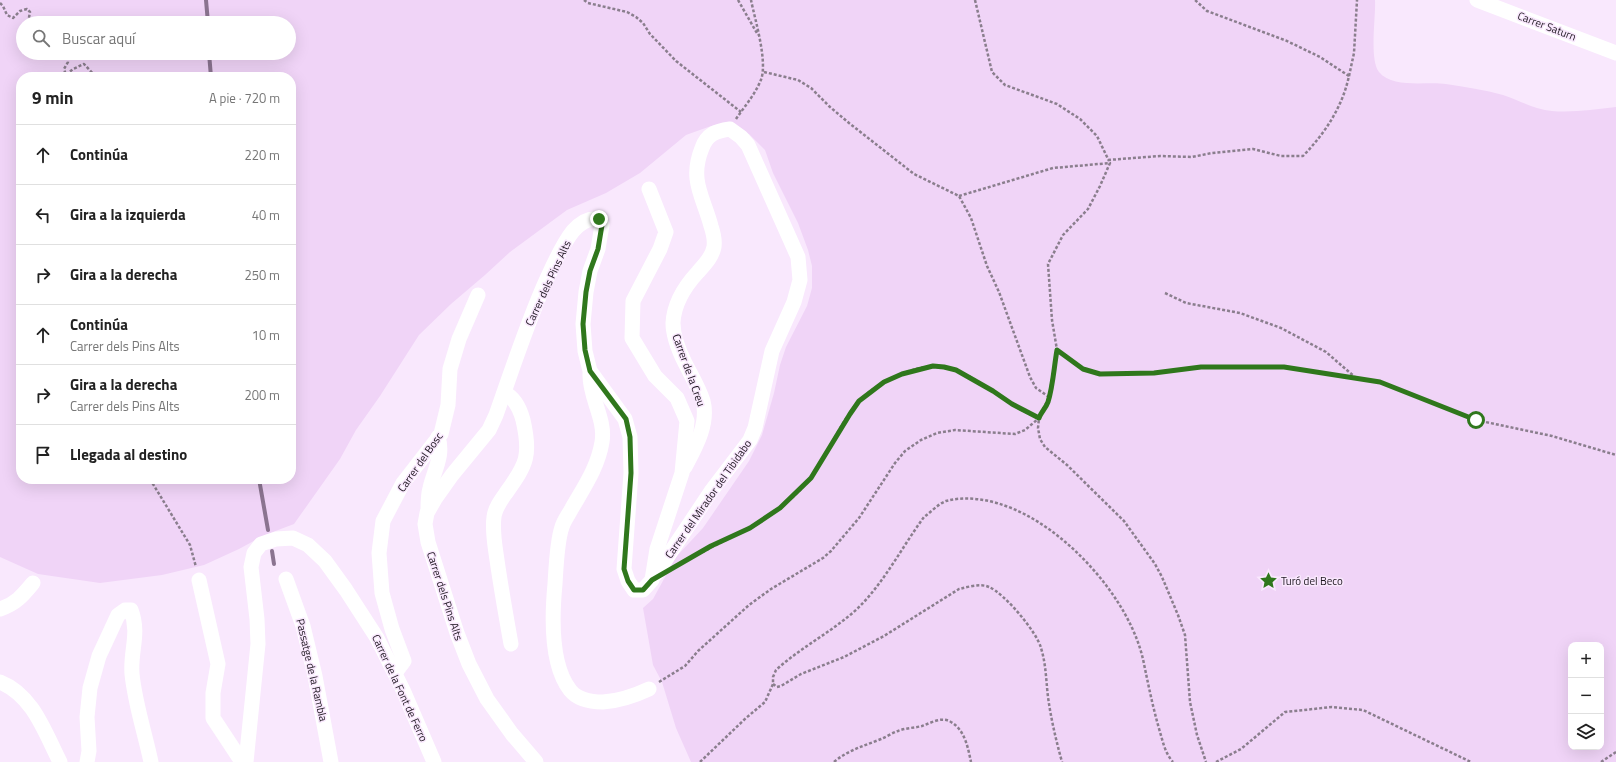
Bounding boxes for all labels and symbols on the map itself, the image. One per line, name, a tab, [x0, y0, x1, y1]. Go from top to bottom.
street label: Carrer Saturn	[1515, 7, 1579, 45]
route end	[590, 210, 608, 228]
street label: Carrer dels Pins Alts	[521, 238, 575, 328]
street label: Carrer de la Creu	[668, 332, 710, 409]
route start	[1467, 411, 1485, 429]
street label: Carrer del Bosc	[393, 429, 447, 495]
street label: Carrer del Mirador del Tibidabo	[661, 436, 755, 562]
street label: Carrer dels Pins Alts	[423, 549, 467, 643]
place icon: Turó del Beco	[1258, 571, 1278, 591]
place label: Turó del Beco	[1281, 573, 1343, 589]
street label: Passatge de la Rambla	[292, 617, 332, 723]
street label: Carrer de la Font de Ferro	[368, 632, 432, 745]

